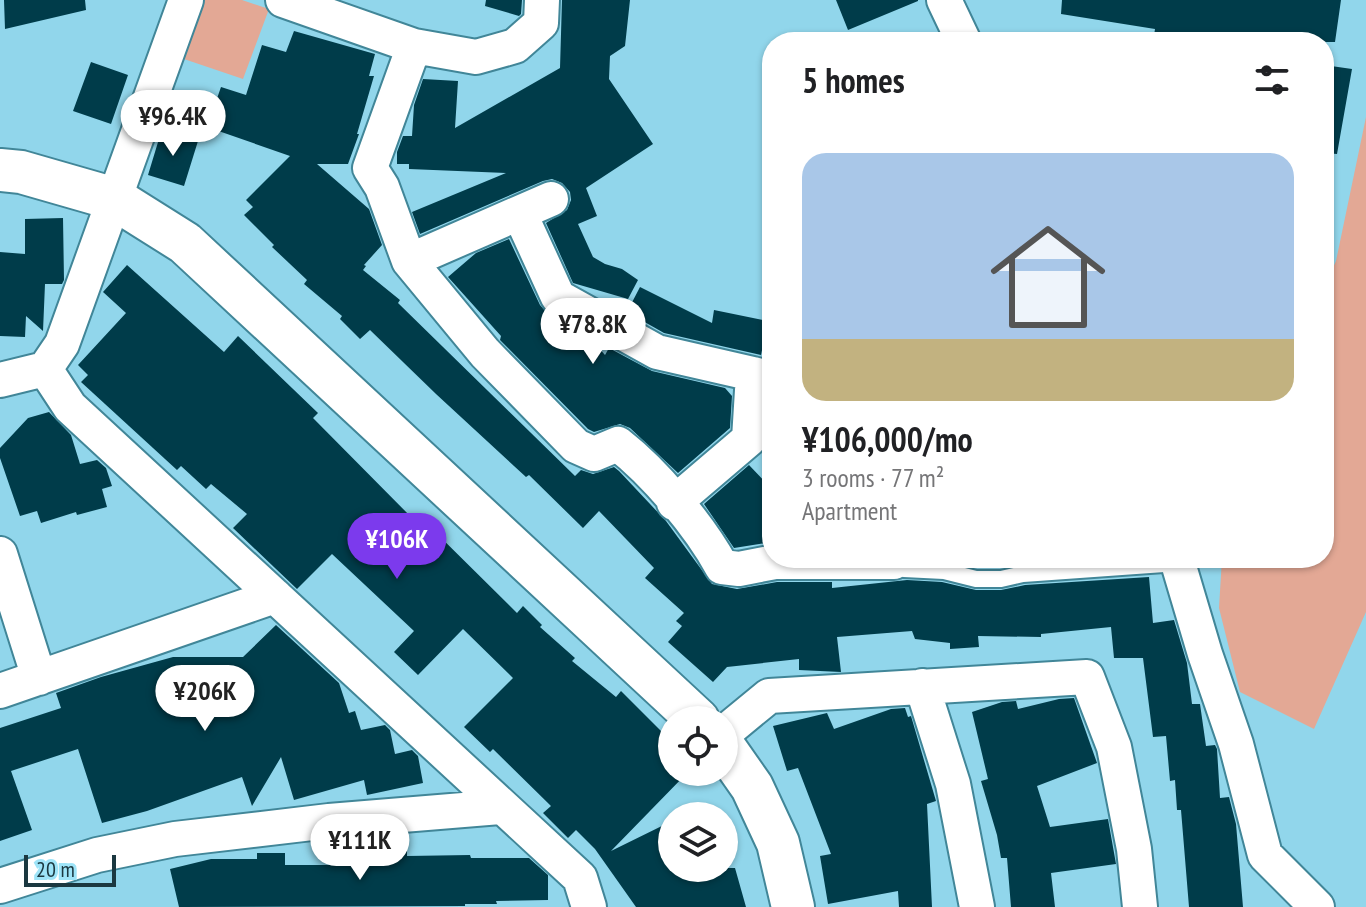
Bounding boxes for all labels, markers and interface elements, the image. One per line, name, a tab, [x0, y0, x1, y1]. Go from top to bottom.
text: 5 homes	[802, 58, 905, 102]
icon: filters	[1250, 58, 1294, 102]
pin: ¥96.4K	[108, 90, 238, 158]
text: ¥96.4K	[139, 99, 207, 132]
icon: home	[976, 205, 1120, 349]
pin: ¥78.8K	[528, 298, 658, 366]
text: ¥78.8K	[559, 307, 627, 340]
text: ¥106,000/mo	[802, 417, 973, 461]
text: 3 rooms · 77 m²	[802, 461, 944, 494]
text: Apartment	[802, 494, 897, 527]
pin: ¥106K	[341, 513, 453, 581]
text: ¥106K	[365, 522, 429, 555]
pin: ¥206K	[149, 665, 261, 733]
text: ¥206K	[173, 674, 237, 707]
map controls	[658, 706, 738, 882]
button: locate	[658, 706, 738, 786]
button: layers	[658, 802, 738, 882]
pin: ¥111K	[304, 814, 416, 882]
text: ¥111K	[328, 823, 392, 856]
scale bar	[24, 851, 116, 887]
text: 20 m	[36, 855, 75, 883]

